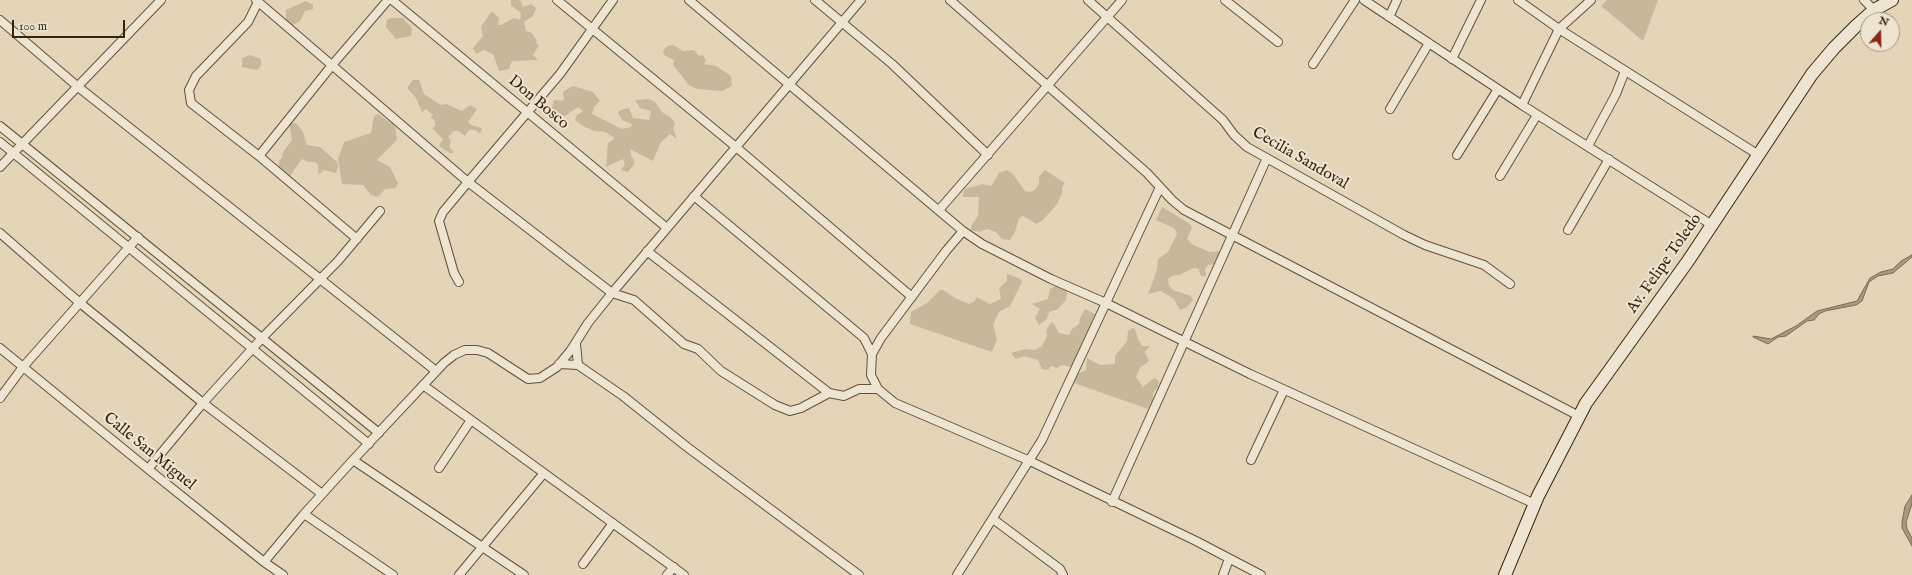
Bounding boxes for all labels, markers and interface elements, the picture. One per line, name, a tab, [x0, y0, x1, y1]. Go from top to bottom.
scale bar	[14, 12, 127, 38]
north arrow	[1860, 12, 1900, 52]
text: N	[1877, 13, 1891, 30]
text: 100 m	[19, 19, 47, 34]
street label: Don Bosco	[504, 72, 572, 134]
street label: Cecilia Sandoval	[1248, 124, 1352, 194]
street label: Av. Felipe Toledo	[1624, 211, 1706, 317]
street label: Calle San Miguel	[99, 409, 199, 495]

